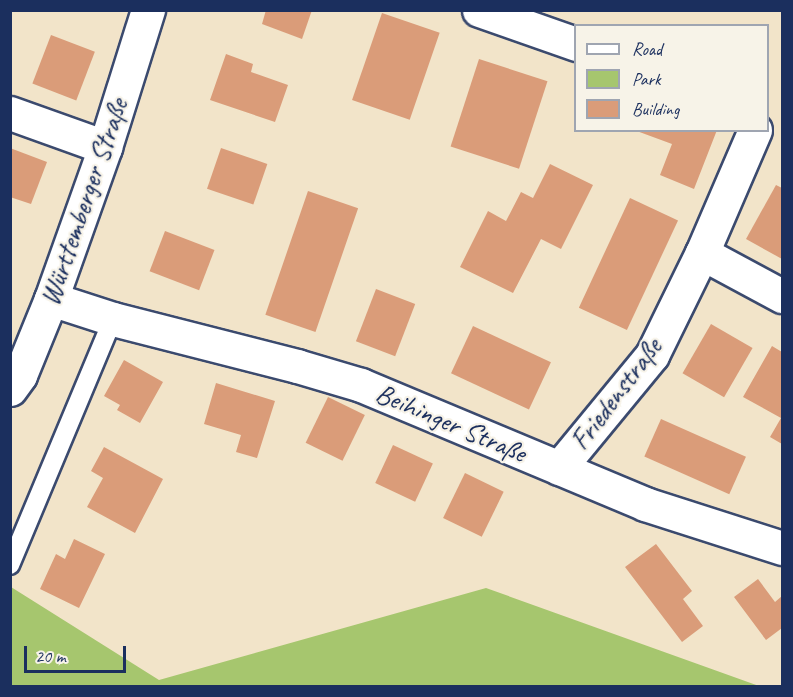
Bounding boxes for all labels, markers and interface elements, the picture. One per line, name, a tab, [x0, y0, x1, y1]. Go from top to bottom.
legend	[574, 24, 769, 132]
text: Road	[632, 38, 662, 60]
text: Park	[632, 68, 661, 90]
street label: Württemberger Straße	[33, 94, 135, 310]
text: Building	[632, 98, 679, 120]
street label: Friedenstraße	[563, 332, 669, 456]
street label: Beihinger Straße	[370, 376, 532, 470]
scale bar	[27, 634, 129, 672]
text: 20 m	[35, 645, 66, 667]

